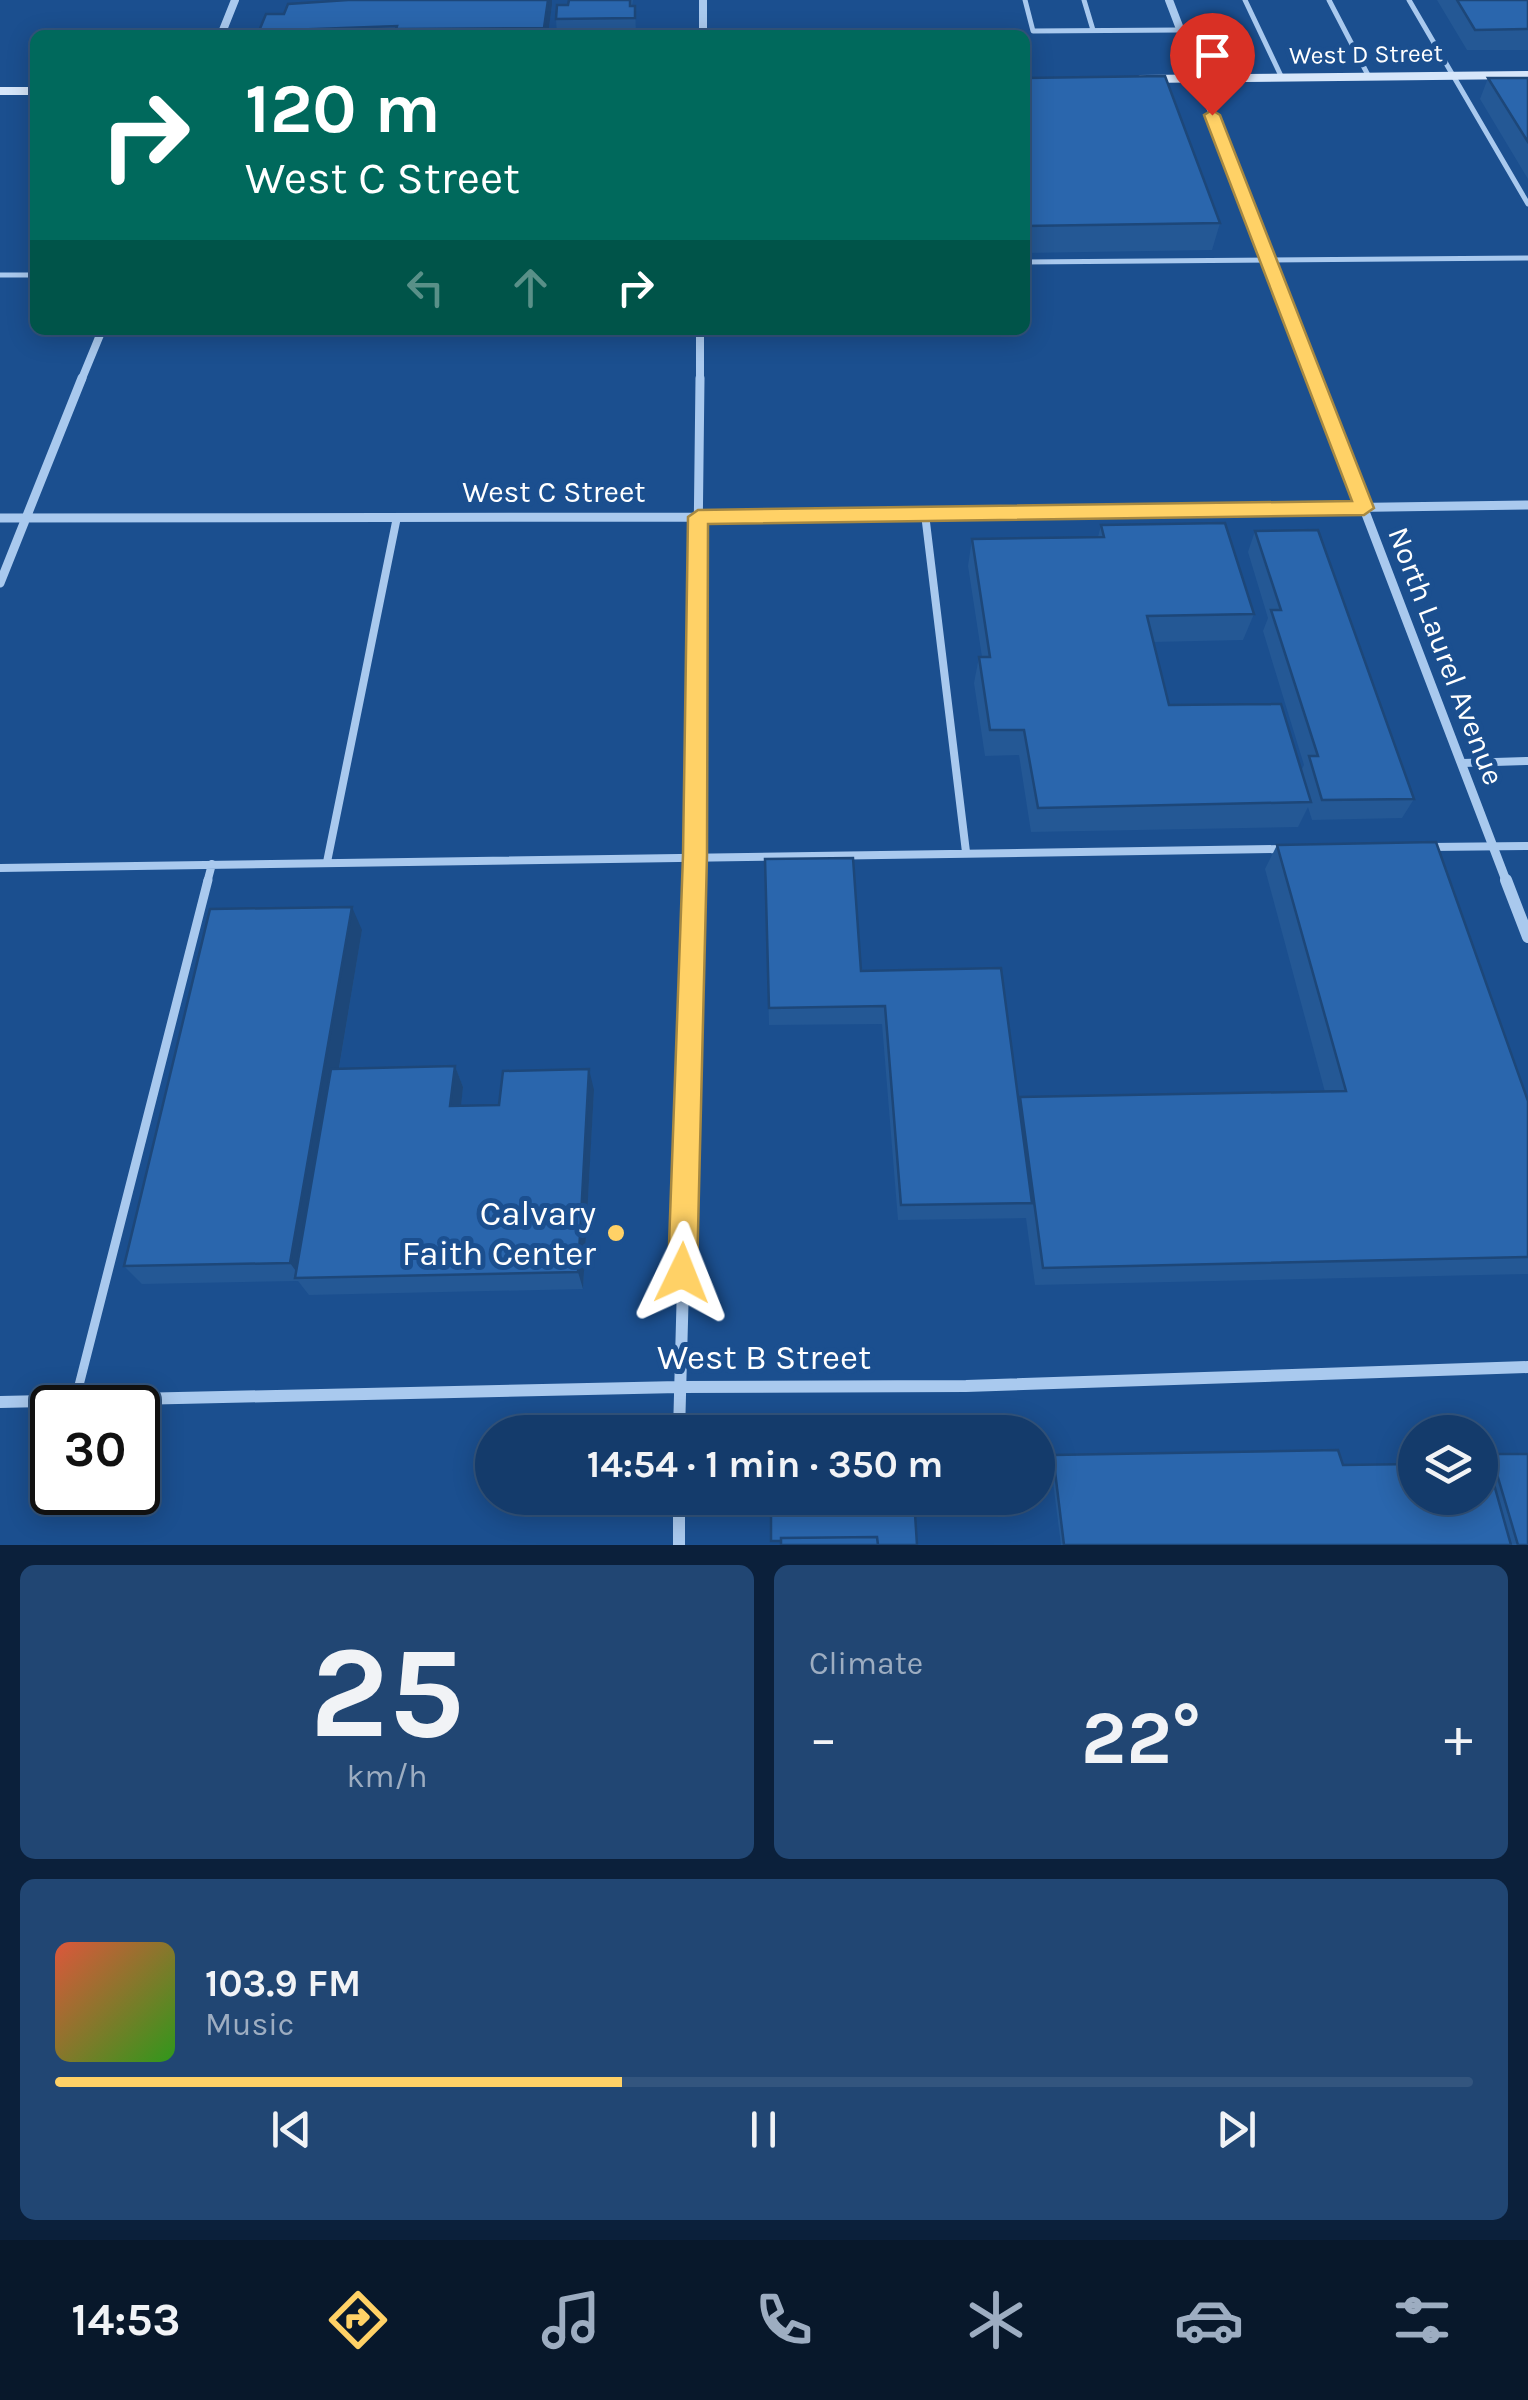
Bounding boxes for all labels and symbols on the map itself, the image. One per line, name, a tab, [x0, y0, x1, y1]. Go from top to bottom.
pin	[1170, 13, 1255, 116]
street label: West D Street	[1289, 38, 1443, 70]
street label: West C Street	[462, 474, 646, 510]
street label: North Laurel Avenue	[1380, 522, 1512, 790]
place label: Calvary Faith Center	[402, 1193, 596, 1274]
position arrow	[630, 1221, 734, 1325]
marker: Calvary Faith Center	[605, 1222, 627, 1244]
street label: West B Street	[657, 1337, 871, 1378]
speed limit sign: 30	[30, 1385, 160, 1515]

